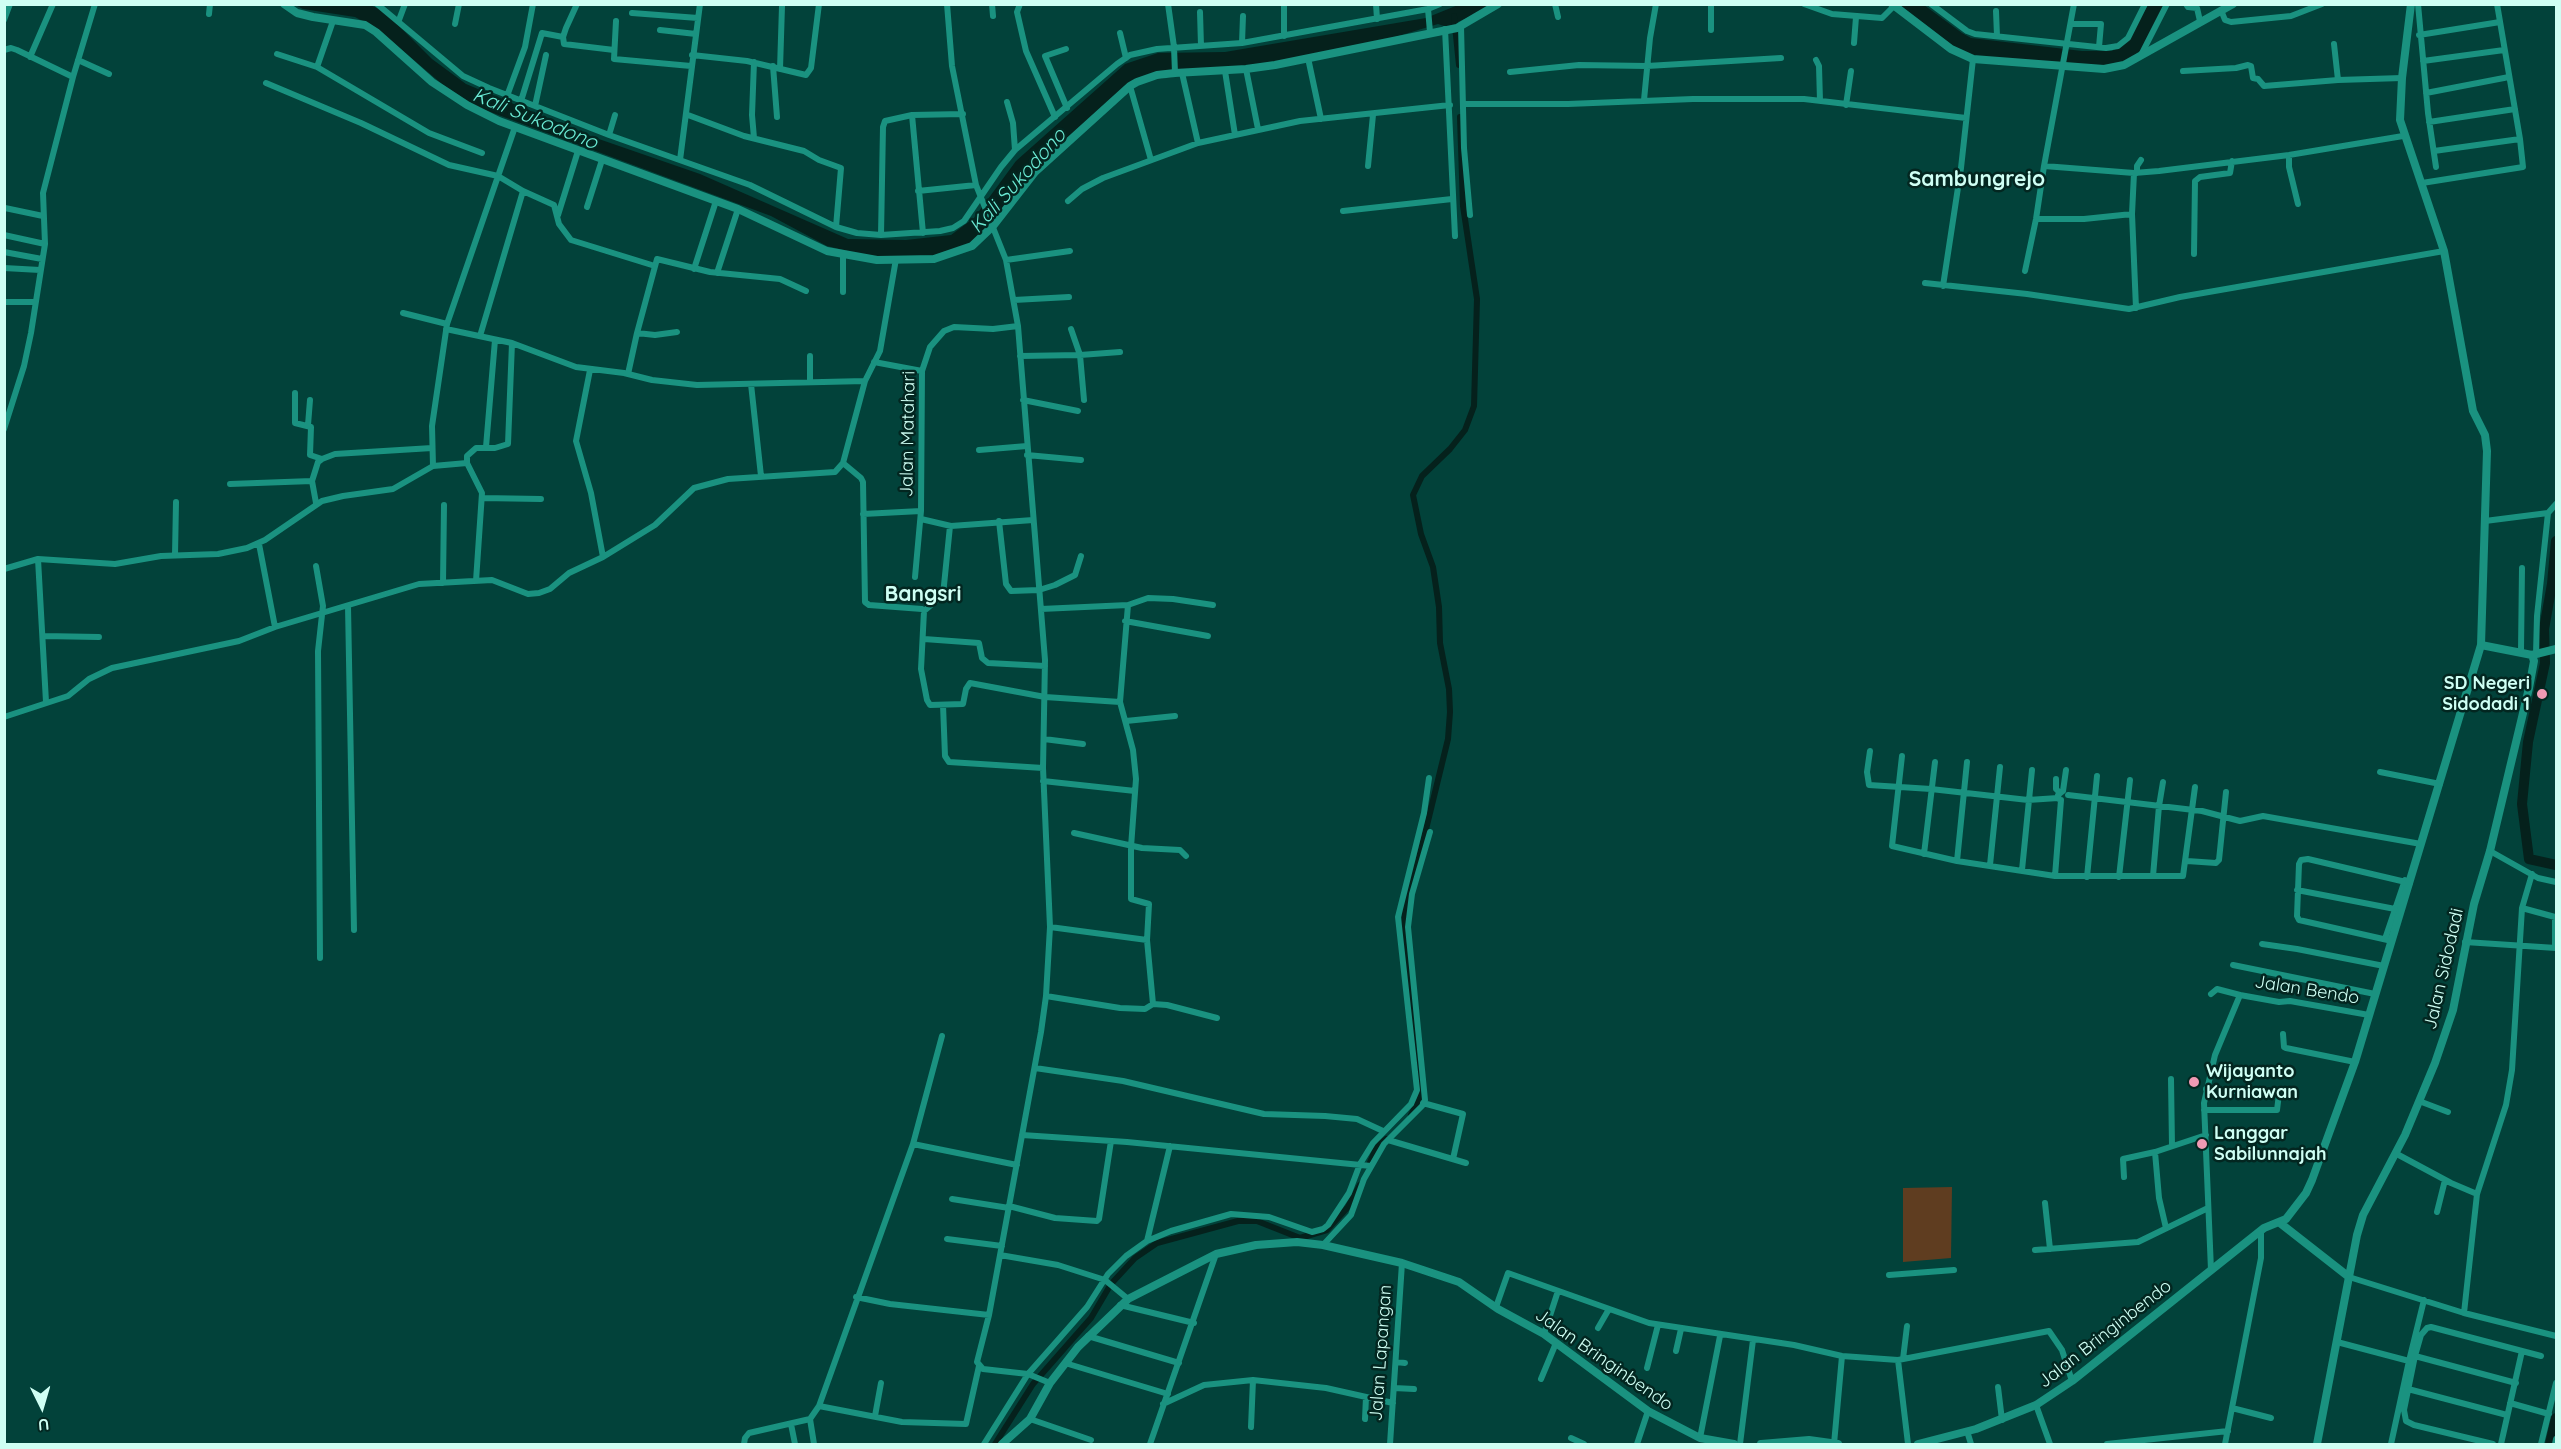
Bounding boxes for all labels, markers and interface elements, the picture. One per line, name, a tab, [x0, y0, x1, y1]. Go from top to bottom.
water label: Kali Sukodono	[469, 83, 601, 155]
water label: Kali Sukodono	[965, 124, 1071, 238]
district label: Sambungrejo	[1909, 167, 2045, 193]
street label: Jalan Matahari	[896, 371, 920, 497]
district label: Bangsri	[885, 582, 961, 608]
place label: SD Negeri Sidodadi 1	[2442, 673, 2530, 716]
marker: SD Negeri Sidodadi 1	[2535, 687, 2549, 701]
street label: Jalan Sidodadi	[2420, 906, 2468, 1032]
street label: Jalan Bendo	[2253, 971, 2361, 1009]
place label: Wijayanto Kurniawan	[2206, 1061, 2298, 1104]
marker: Wijayanto Kurniawan	[2187, 1075, 2201, 1089]
place label: Langgar Sabilunnajah	[2214, 1123, 2326, 1166]
marker: Langgar Sabilunnajah	[2195, 1137, 2209, 1151]
street label: Jalan Bringinbendo	[2034, 1275, 2176, 1393]
street label: Jalan Lapangan	[1365, 1284, 1397, 1422]
street label: Jalan Bringinbendo	[1531, 1304, 1677, 1416]
north arrow	[12, 1377, 72, 1437]
text: U	[37, 1414, 50, 1435]

